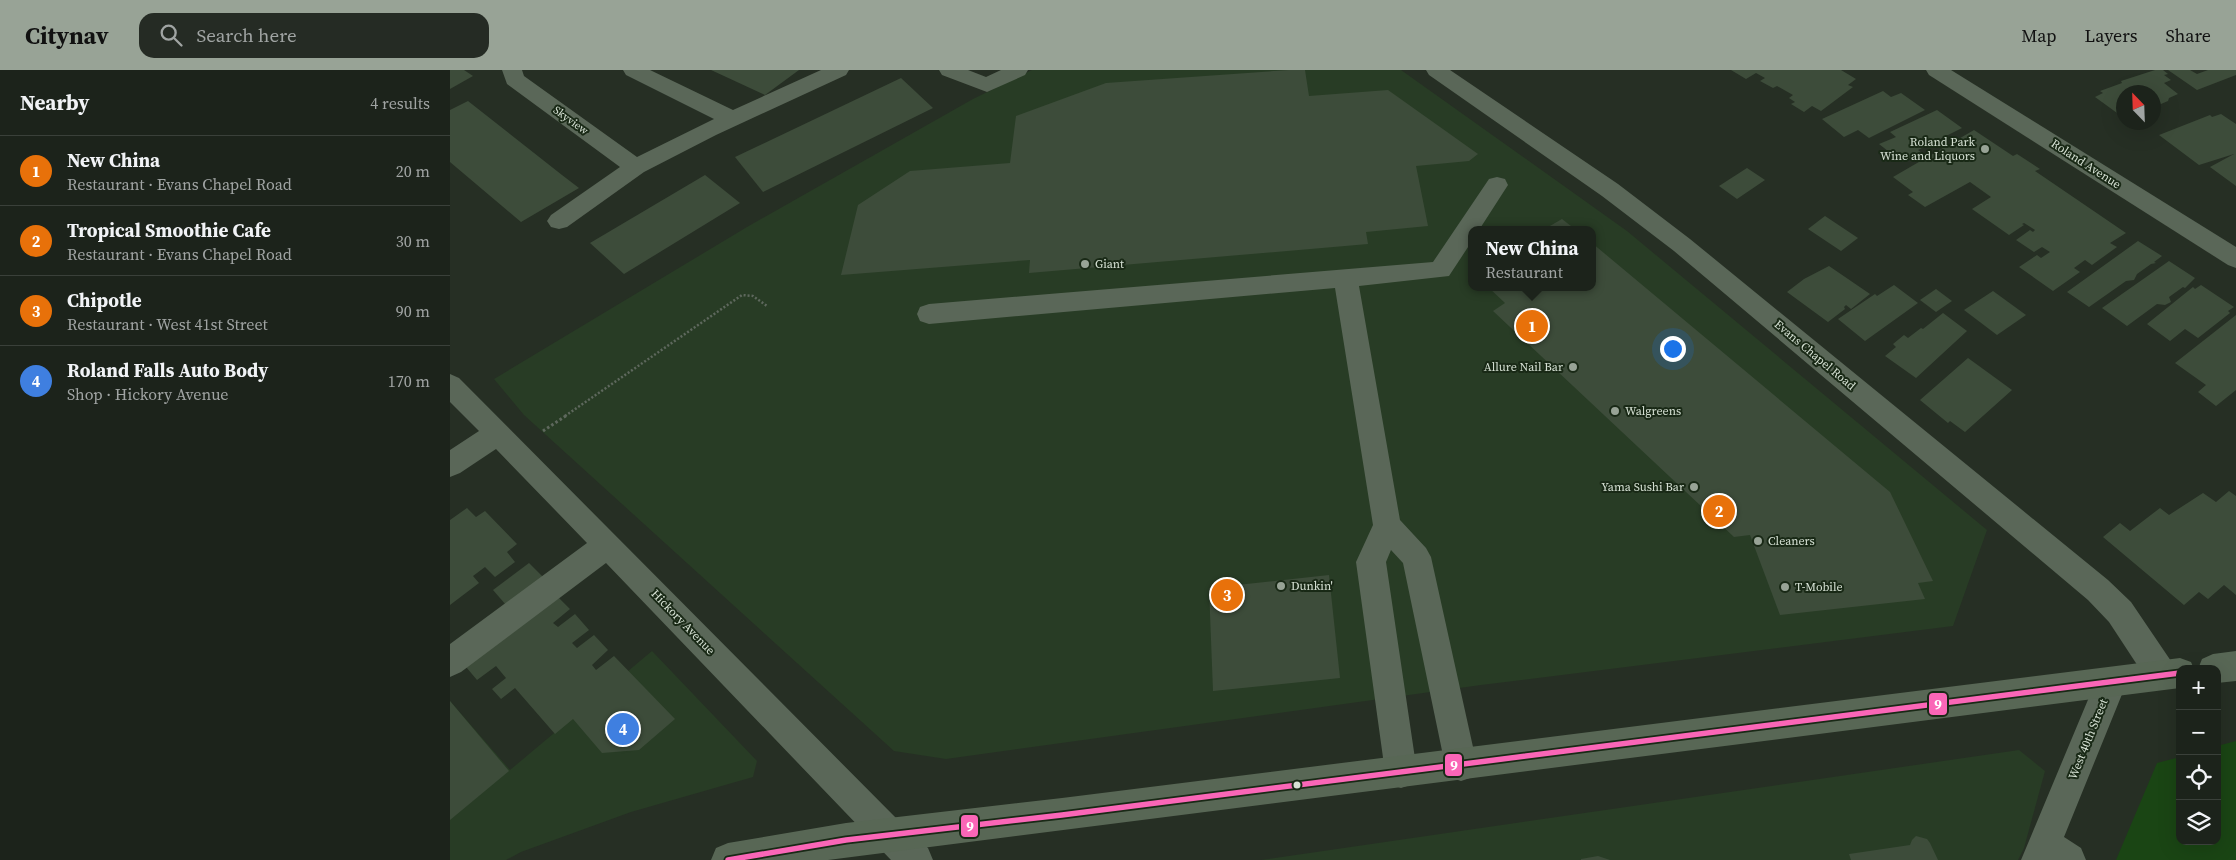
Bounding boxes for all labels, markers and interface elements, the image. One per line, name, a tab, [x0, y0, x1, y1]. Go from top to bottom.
search box	[139, 13, 489, 58]
text: Citynav	[25, 19, 109, 52]
icon: search	[157, 21, 185, 49]
text: Search here	[197, 22, 297, 48]
text: Map	[2021, 23, 2056, 48]
text: Layers	[2084, 23, 2137, 48]
text: Share	[2165, 23, 2211, 48]
north arrow	[2116, 85, 2161, 130]
text: Nearby	[20, 88, 90, 117]
text: 4 results	[370, 92, 430, 114]
street label: Skyview	[550, 103, 592, 139]
place label: Roland Park Wine and Liquors	[1880, 134, 1975, 164]
street label: Roland Avenue	[2048, 136, 2124, 192]
marker: Roland Park Wine and Liquors	[1979, 143, 1991, 155]
text: New China	[67, 147, 160, 173]
text: 1	[32, 160, 40, 182]
text: 20 m	[396, 160, 430, 182]
text: Restaurant · Evans Chapel Road	[67, 173, 292, 195]
text: Tropical Smoothie Cafe	[67, 217, 271, 243]
popup	[1468, 226, 1596, 291]
text: 2	[32, 230, 40, 252]
text: 30 m	[396, 230, 430, 252]
text: New China	[1485, 235, 1579, 261]
text: Restaurant · Evans Chapel Road	[67, 243, 292, 265]
place label: Giant	[1095, 256, 1124, 272]
marker: Giant	[1079, 258, 1091, 270]
text: Restaurant	[1485, 261, 1563, 283]
text: Chipotle	[67, 287, 142, 313]
text: 3	[32, 300, 40, 322]
text: 90 m	[396, 300, 430, 322]
pin: 1	[1516, 307, 1548, 345]
text: Restaurant · West 41st Street	[67, 313, 268, 335]
street label: Evans Chapel Road	[1771, 316, 1859, 394]
your location	[1660, 336, 1686, 362]
text: Roland Falls Auto Body	[67, 357, 268, 383]
place label: Allure Nail Bar	[1484, 359, 1563, 375]
marker: Allure Nail Bar	[1567, 361, 1579, 373]
text: 4	[32, 370, 40, 392]
text: 170 m	[388, 370, 430, 392]
text: Shop · Hickory Avenue	[67, 383, 228, 405]
place label: Walgreens	[1625, 403, 1681, 419]
marker: Walgreens	[1609, 405, 1621, 417]
place label: Yama Sushi Bar	[1601, 479, 1684, 495]
marker: Yama Sushi Bar	[1688, 481, 1700, 493]
pin: 2	[1703, 492, 1735, 530]
place label: Cleaners	[1768, 533, 1815, 549]
marker: Cleaners	[1752, 535, 1764, 547]
pin: 3	[1211, 576, 1243, 614]
place label: Dunkin'	[1291, 578, 1333, 594]
place label: T-Mobile	[1795, 579, 1843, 595]
marker: Dunkin'	[1275, 580, 1287, 592]
marker: T-Mobile	[1779, 581, 1791, 593]
street label: Hickory Avenue	[648, 586, 718, 658]
map controls	[2176, 665, 2221, 845]
button: +	[2176, 665, 2221, 710]
line badge: 9	[1928, 692, 1948, 716]
text: 9	[1934, 694, 1942, 714]
street label: West 40th Street	[2065, 696, 2111, 782]
pin: 4	[607, 710, 639, 748]
button: −	[2176, 710, 2221, 755]
line badge: 9	[1444, 753, 1463, 777]
text: 9	[1450, 755, 1458, 775]
button: locate	[2176, 755, 2221, 800]
unlabelled marker	[1292, 780, 1302, 790]
button: layers	[2176, 800, 2221, 845]
line badge: 9	[960, 814, 979, 838]
text: 9	[966, 816, 974, 836]

